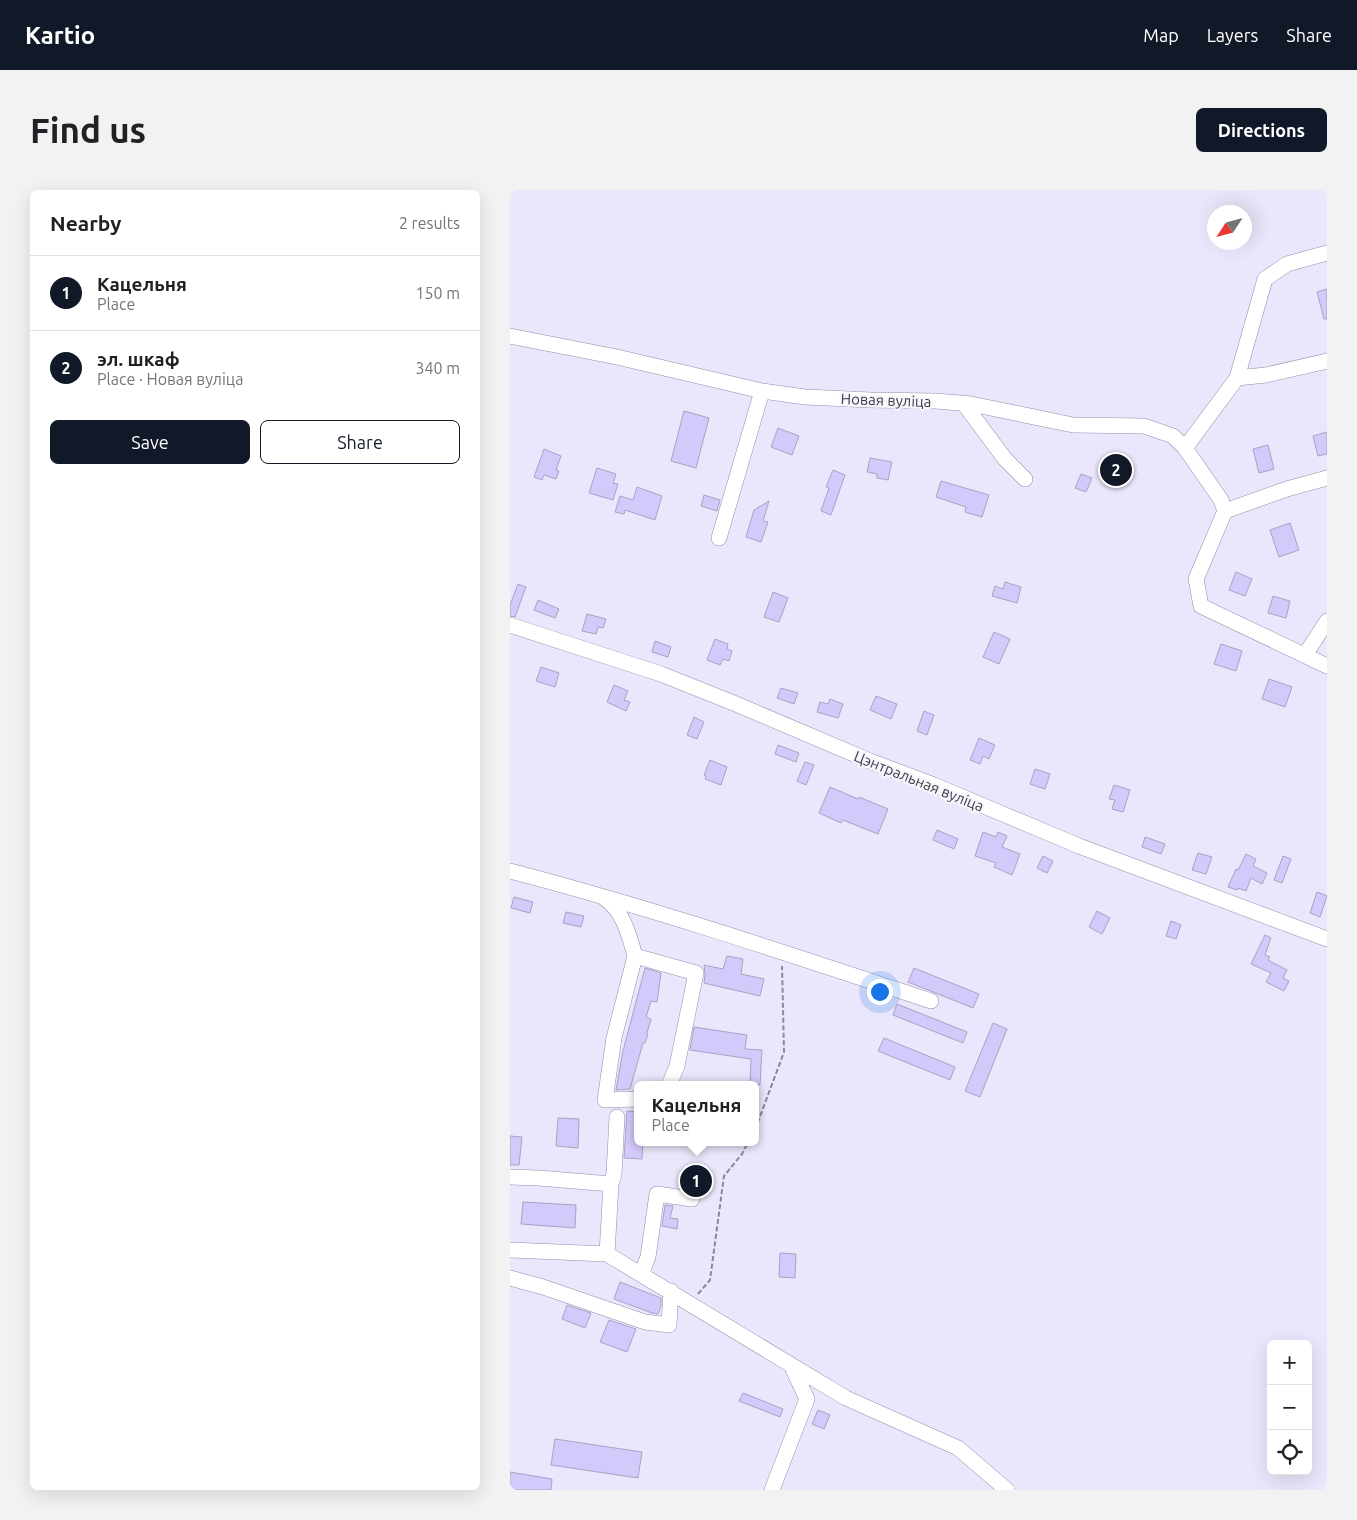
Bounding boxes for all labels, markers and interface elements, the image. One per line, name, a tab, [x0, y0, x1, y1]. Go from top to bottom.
text: Kartio	[25, 22, 95, 49]
text: Map	[1143, 25, 1179, 45]
text: Layers	[1207, 25, 1258, 45]
text: Share	[1286, 25, 1332, 45]
button: Directions	[1196, 108, 1327, 152]
text: Find us	[30, 110, 146, 150]
north arrow	[1207, 205, 1252, 250]
text: Nearby	[50, 211, 121, 235]
text: 2 results	[399, 214, 460, 232]
text: Кацельня	[97, 273, 187, 295]
text: 1	[61, 284, 71, 302]
text: 150 m	[415, 284, 460, 302]
text: Place	[97, 295, 135, 313]
text: эл. шкаф	[97, 348, 180, 370]
text: 2	[61, 359, 71, 377]
text: 340 m	[415, 359, 460, 377]
text: Place · Новая вуліца	[97, 370, 243, 388]
street label: Новая вуліца	[840, 390, 932, 410]
button: Save	[50, 420, 250, 464]
button: Share	[260, 420, 460, 464]
pin: 2	[1100, 451, 1132, 489]
street label: Цэнтральная вуліца	[852, 747, 986, 815]
your location	[867, 979, 893, 1005]
popup	[634, 1081, 759, 1146]
text: Кацельня	[652, 1094, 741, 1116]
text: Place	[652, 1116, 690, 1134]
pin: 1	[680, 1162, 712, 1200]
map controls	[1267, 1340, 1312, 1475]
button: +	[1267, 1340, 1312, 1385]
button: −	[1267, 1385, 1312, 1430]
button: locate	[1267, 1430, 1312, 1475]

